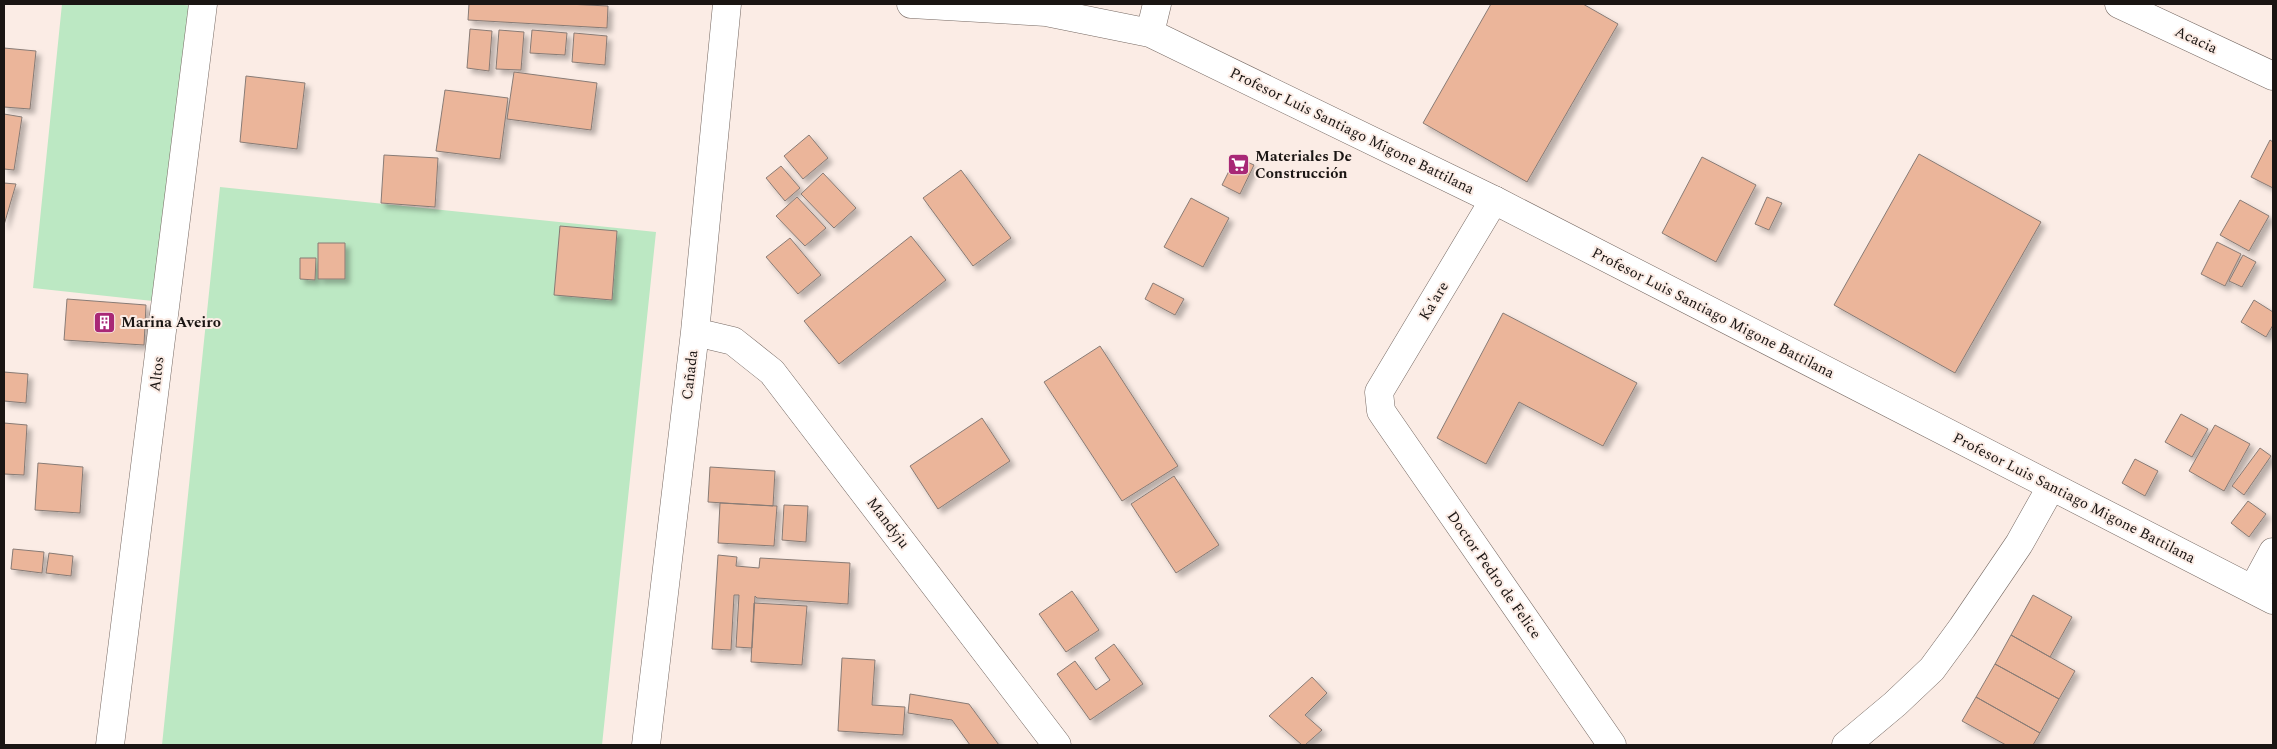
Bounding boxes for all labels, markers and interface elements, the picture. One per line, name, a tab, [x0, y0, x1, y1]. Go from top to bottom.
street label: Acacia	[2171, 20, 2222, 60]
street label: Profesor Luis Santiago Migone Battilana	[1226, 62, 1479, 201]
place label: Materiales De Construcción	[1255, 145, 1352, 185]
supermarket icon: Materiales De Construcción	[1227, 153, 1251, 177]
street label: Profesor Luis Santiago Migone Battilana	[1588, 242, 1839, 385]
street label: Ka'are	[1413, 277, 1455, 325]
building icon: Marina Aveiro	[93, 310, 117, 334]
place label: Marina Aveiro	[121, 311, 221, 334]
street label: Cañada	[676, 348, 705, 401]
street label: Altos	[143, 355, 171, 393]
street label: Profesor Luis Santiago Migone Battilana	[1949, 427, 2200, 570]
street label: Mandyju	[861, 492, 915, 554]
street label: Doctor Pedro de Felice	[1441, 506, 1547, 644]

